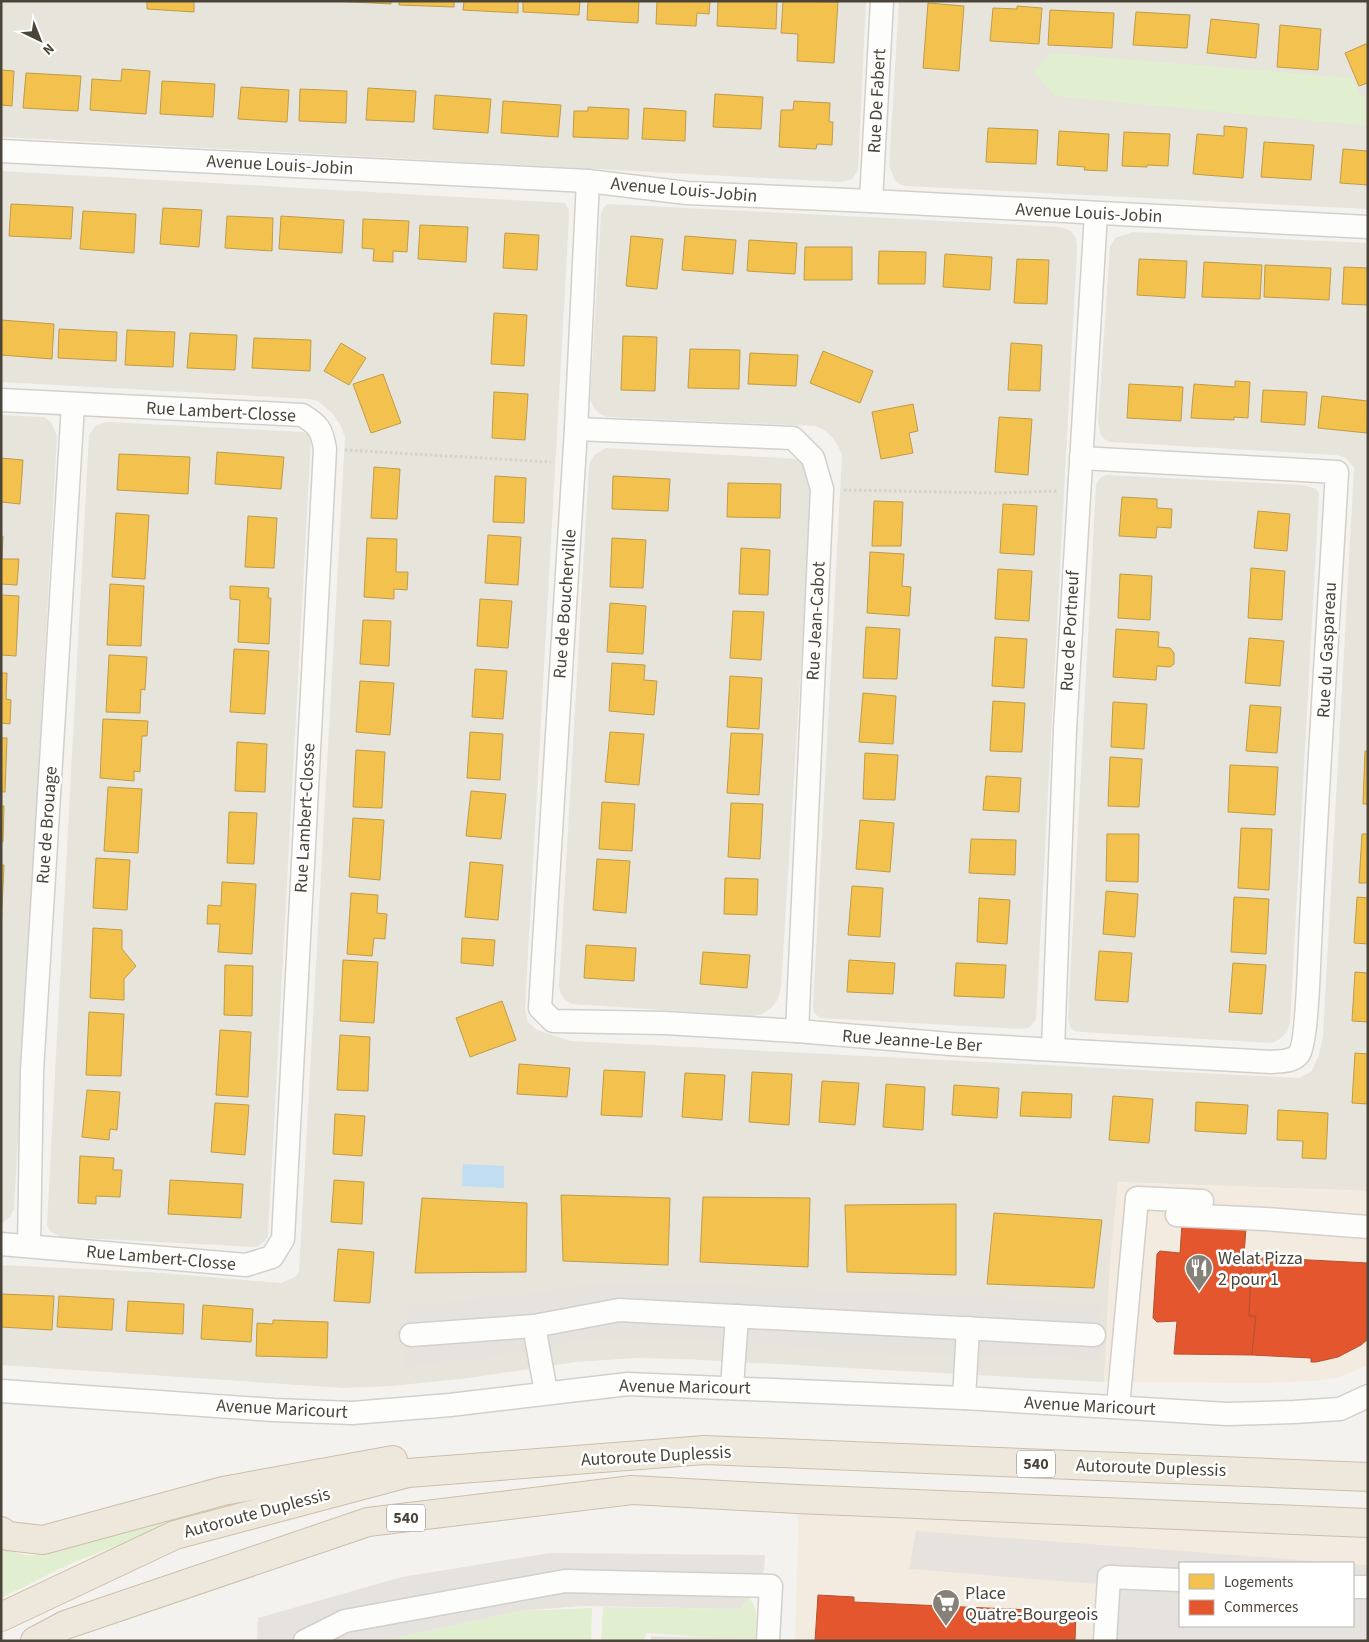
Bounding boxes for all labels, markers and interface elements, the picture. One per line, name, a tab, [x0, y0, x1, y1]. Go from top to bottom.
north arrow	[15, 15, 65, 65]
text: N	[38, 38, 58, 59]
street label: Rue De Fabert	[862, 48, 892, 154]
street label: Avenue Louis-Jobin	[206, 149, 354, 181]
street label: Avenue Louis-Jobin	[610, 171, 758, 209]
street label: Avenue Louis-Jobin	[1015, 197, 1163, 229]
street label: Rue Lambert-Closse	[145, 396, 297, 428]
street label: Rue de Boucherville	[547, 528, 583, 680]
street label: Rue Jean-Cabot	[800, 561, 832, 681]
street label: Rue de Portneuf	[1054, 569, 1086, 692]
street label: Rue du Gaspareau	[1311, 581, 1343, 719]
street label: Rue Lambert-Closse	[289, 742, 321, 894]
street label: Rue de Brouage	[30, 765, 64, 885]
street label: Rue Jeanne-Le Ber	[841, 1024, 984, 1058]
street label: Rue Lambert-Closse	[85, 1239, 237, 1277]
place label: Welat Pizza 2 pour 1	[1218, 1246, 1303, 1292]
restaurant icon: Welat Pizza 2 pour 1	[1184, 1253, 1214, 1292]
street label: Avenue Maricourt	[619, 1373, 751, 1401]
street label: Avenue Maricourt	[1024, 1390, 1156, 1422]
street label: Avenue Maricourt	[216, 1393, 348, 1425]
street label: Autoroute Duplessis	[580, 1440, 732, 1472]
road number: 540	[1017, 1450, 1055, 1478]
street label: Autoroute Duplessis	[1075, 1453, 1227, 1483]
street label: Autoroute Duplessis	[181, 1481, 333, 1545]
road number: 540	[387, 1505, 425, 1532]
legend	[1179, 1562, 1354, 1627]
text: Logements	[1224, 1572, 1293, 1593]
place label: Place Quatre-Bourgeois	[965, 1581, 1098, 1627]
supermarket icon: Place Quatre-Bourgeois	[931, 1588, 961, 1627]
text: Commerces	[1224, 1597, 1298, 1618]

